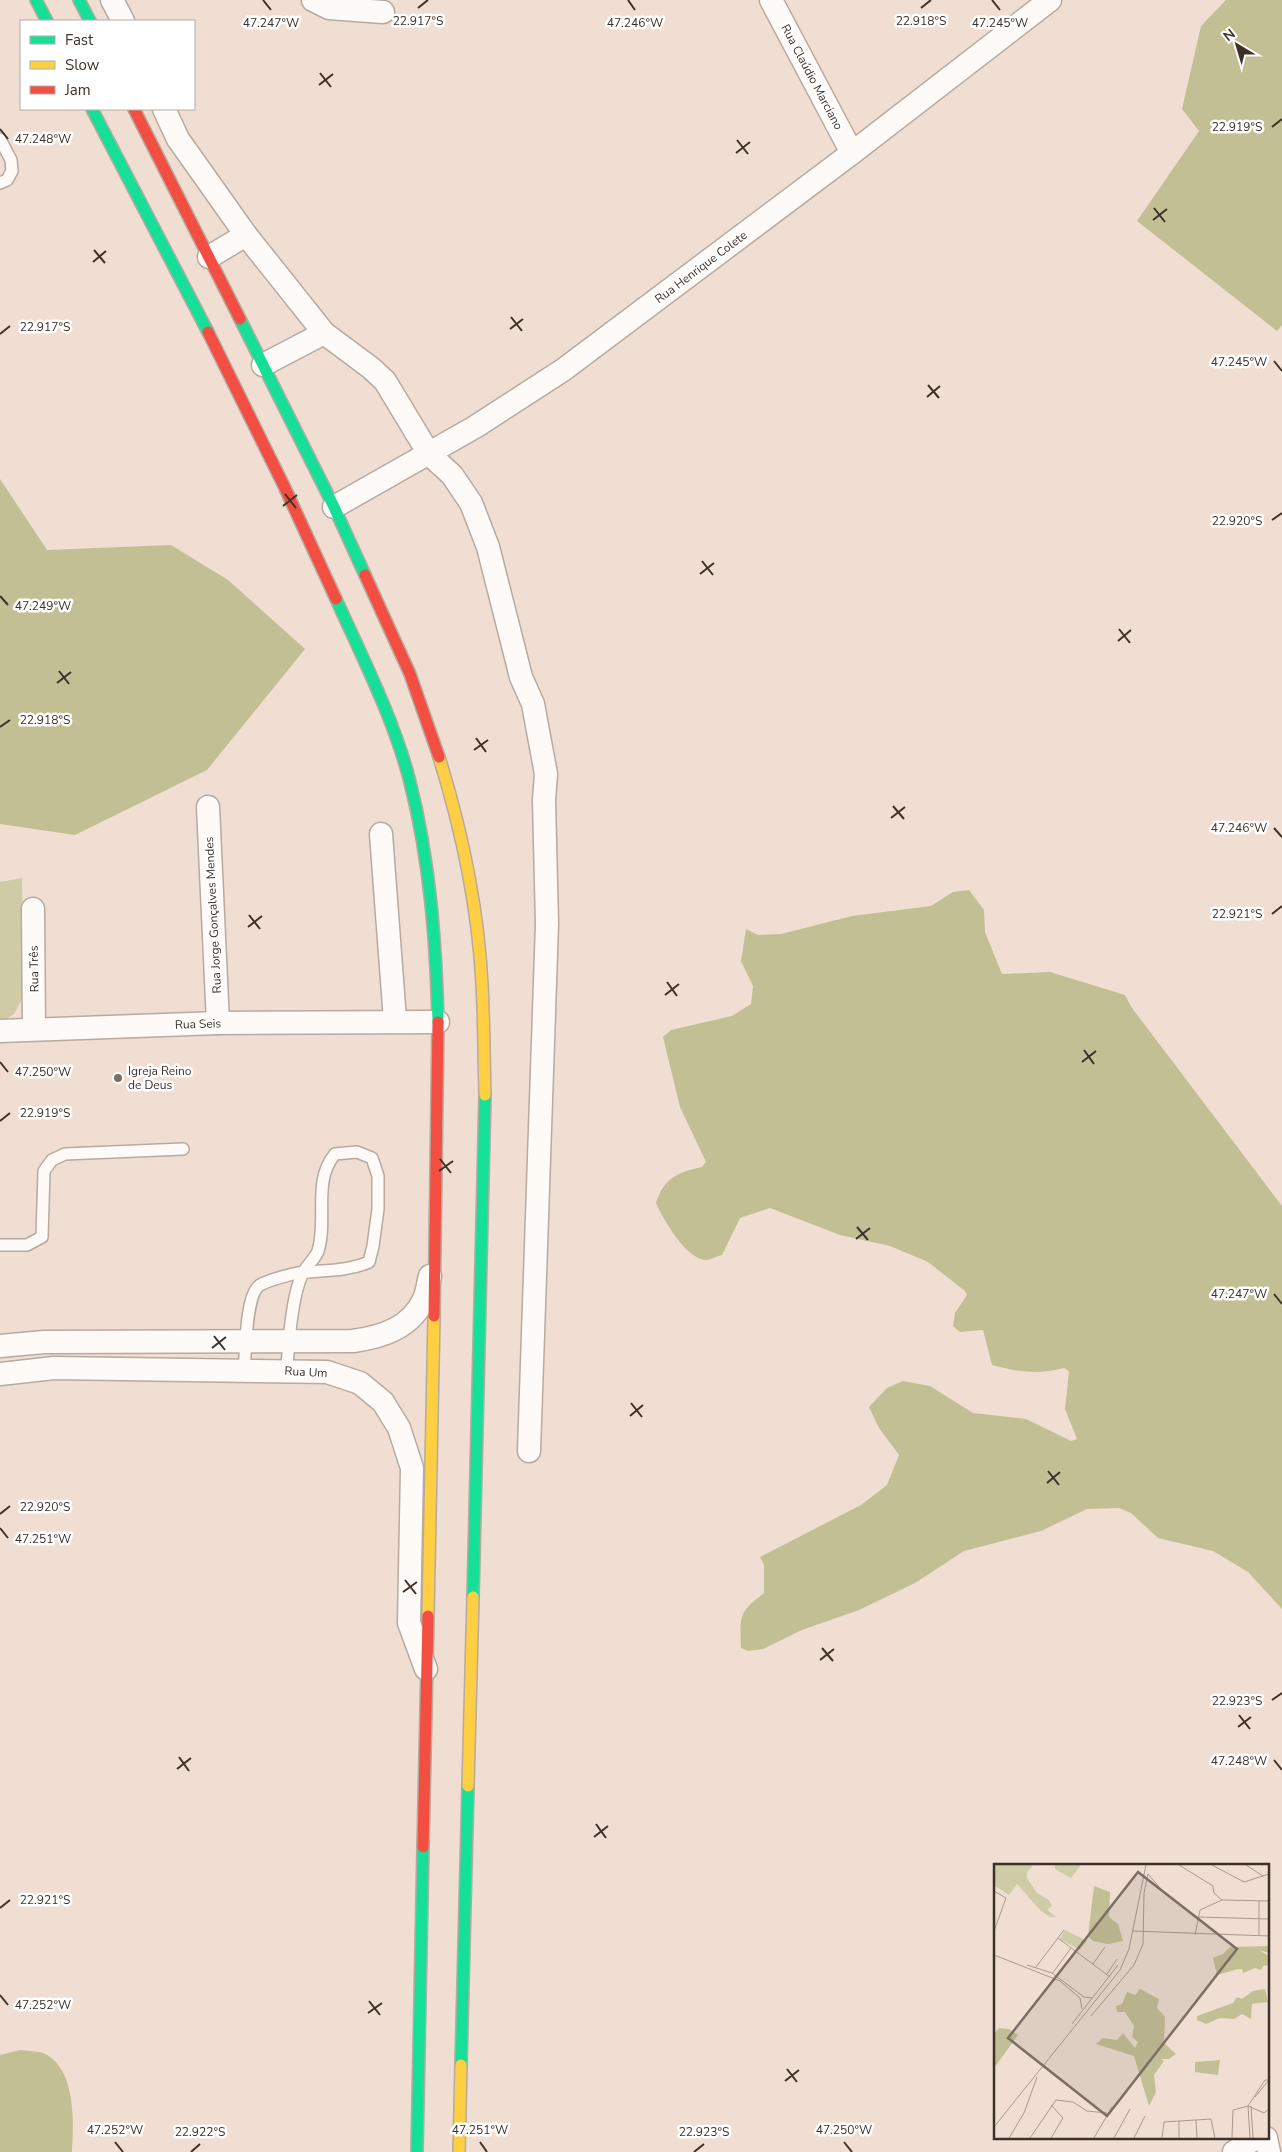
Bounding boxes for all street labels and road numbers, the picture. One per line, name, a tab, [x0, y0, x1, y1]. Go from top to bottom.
street label: Rua Claúdio Marciano	[777, 21, 847, 133]
street label: Rua Henrique Colete	[652, 227, 750, 307]
street label: Rua Jorge Gonçalves Mendes	[201, 836, 225, 994]
street label: Rua Três	[26, 945, 42, 993]
street label: Rua Seis	[174, 1015, 222, 1033]
street label: Rua Um	[284, 1363, 328, 1381]

